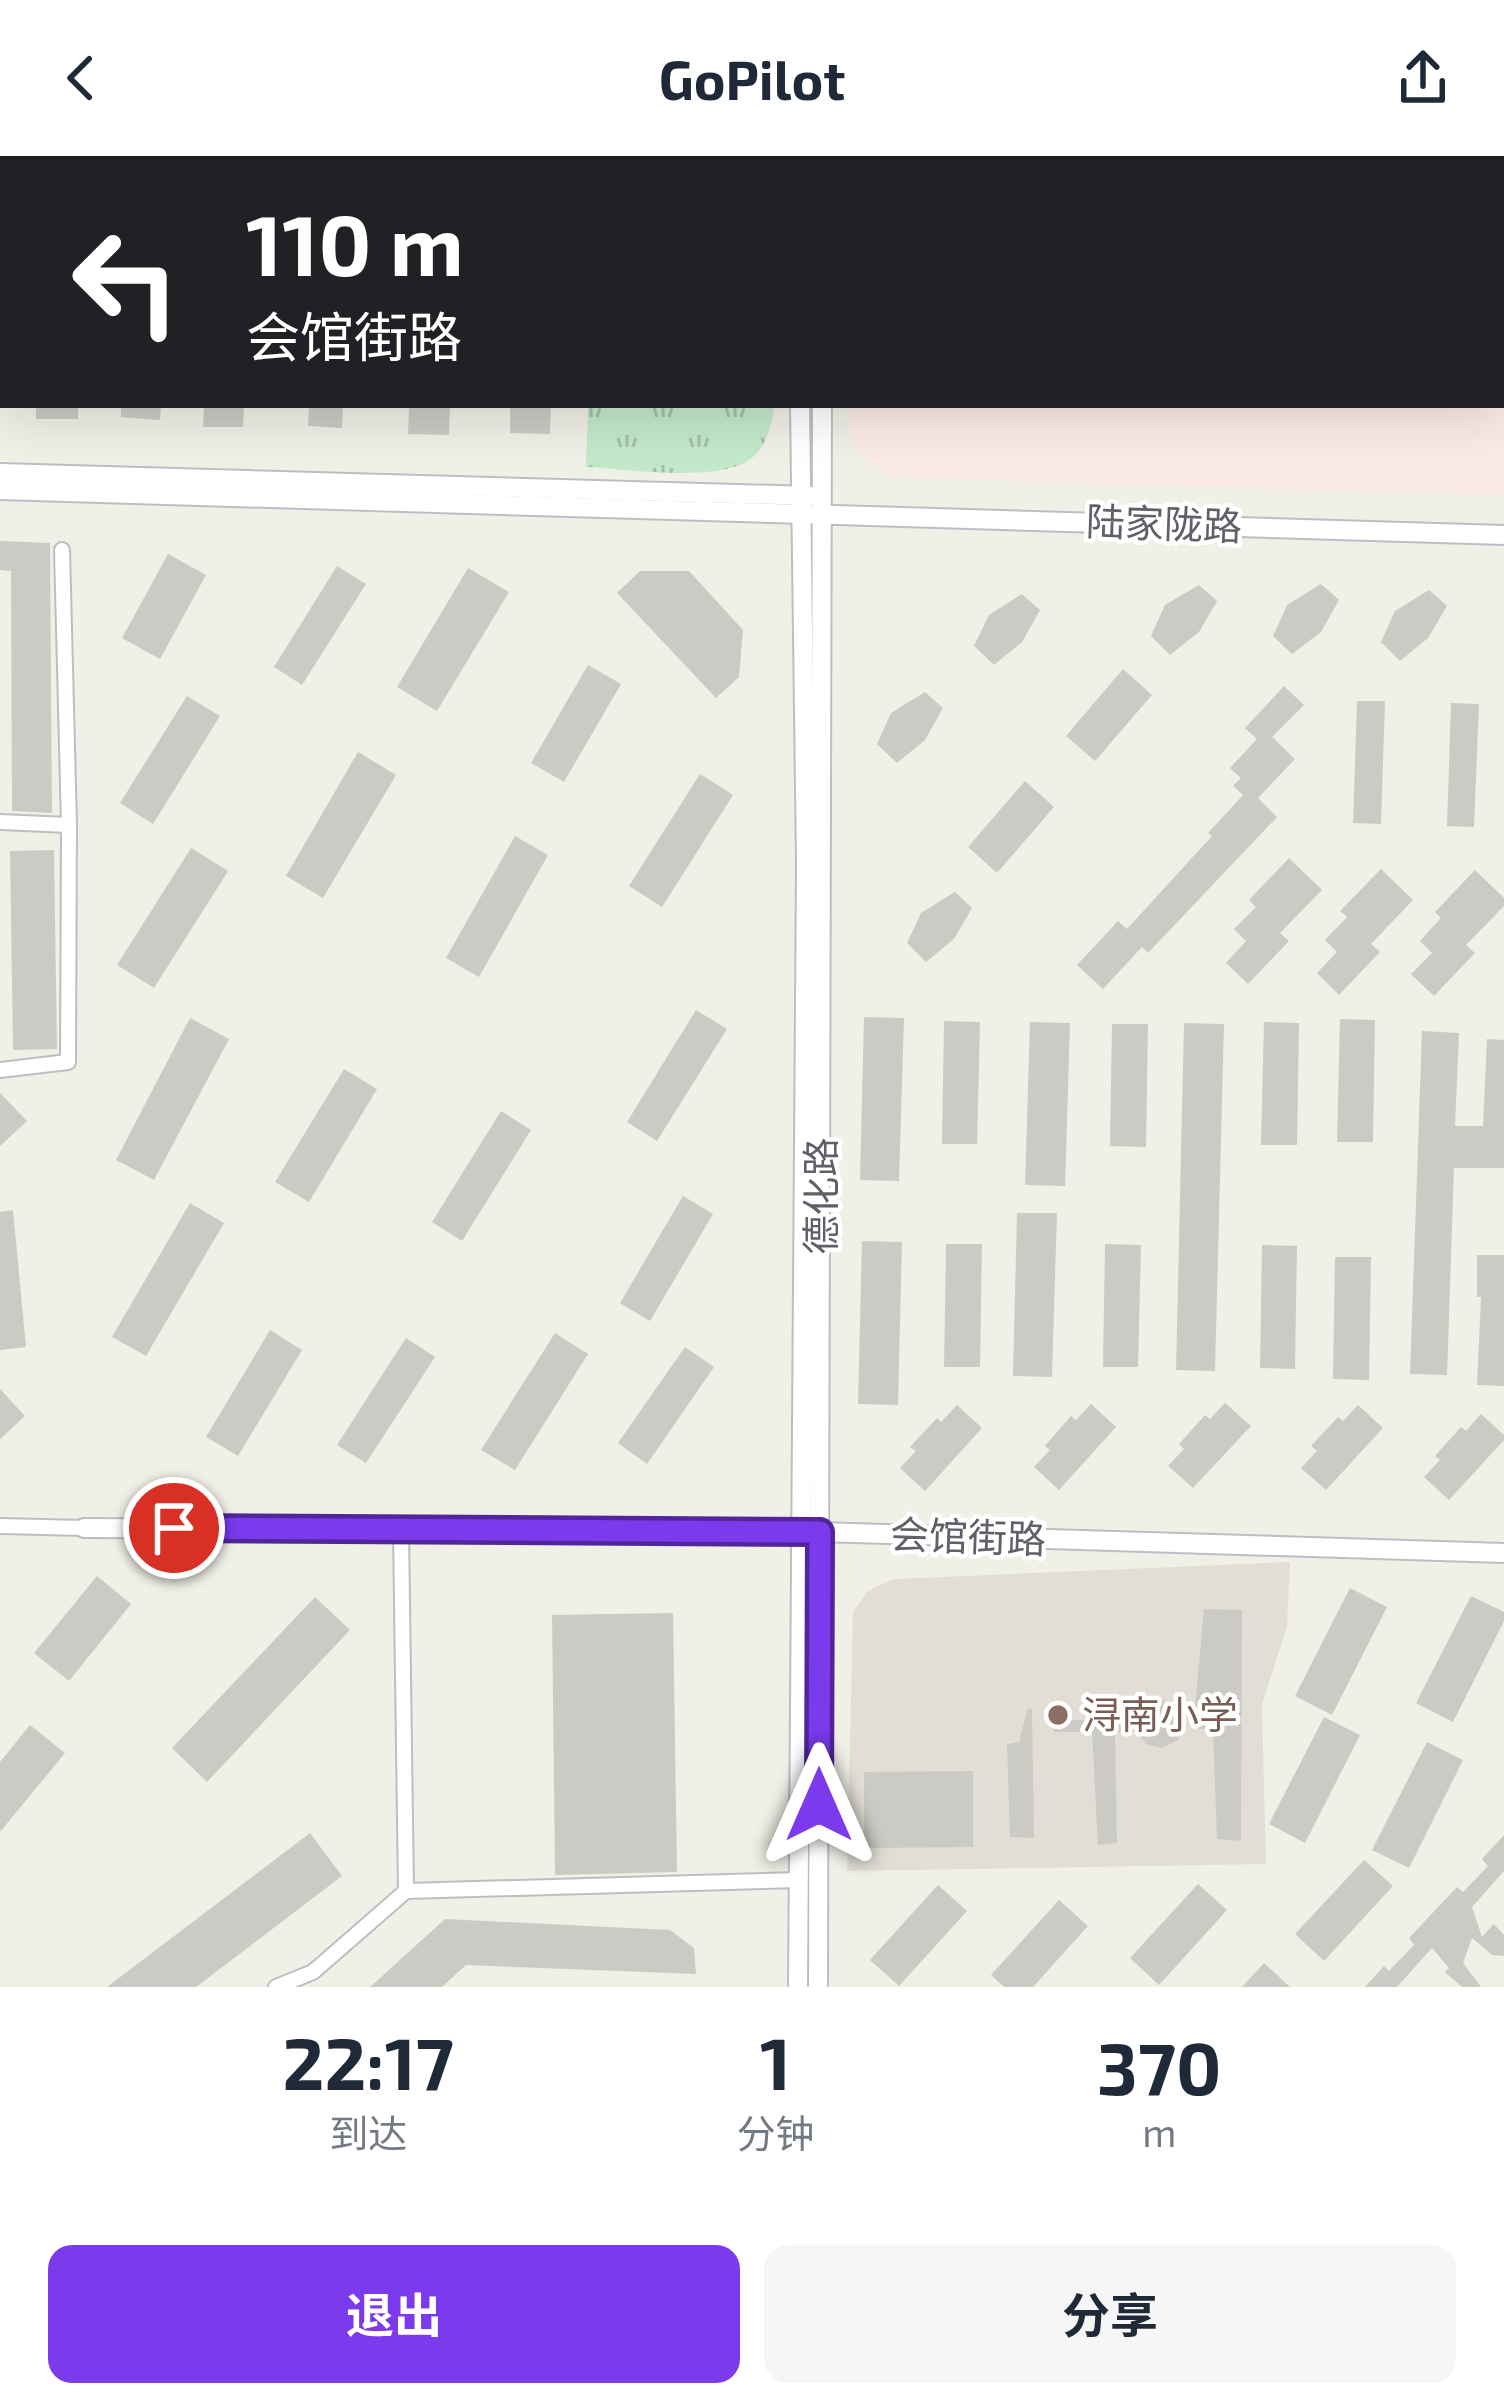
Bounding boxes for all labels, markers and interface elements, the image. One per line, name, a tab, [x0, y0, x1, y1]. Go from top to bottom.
icon: back	[48, 45, 114, 111]
icon: share	[1390, 45, 1456, 111]
text: GoPilot	[659, 46, 845, 111]
text: 110 m	[246, 192, 464, 293]
icon: left	[48, 204, 204, 360]
text: 会馆街路	[246, 303, 462, 368]
street label: 陆家陇路	[1085, 496, 1243, 549]
street label: 德化路	[796, 1137, 843, 1255]
pin	[123, 1477, 225, 1579]
icon: arrive	[141, 1495, 207, 1561]
street label: 会馆街路	[889, 1509, 1047, 1562]
place label: 浔南小学	[1082, 1690, 1238, 1737]
marker: 浔南小学	[1045, 1702, 1071, 1728]
position arrow	[756, 1742, 882, 1868]
text: 22:17	[283, 2018, 454, 2104]
text: 1	[760, 2018, 791, 2104]
text: 370	[1097, 2023, 1221, 2109]
text: m	[1142, 2108, 1176, 2155]
text: 到达	[329, 2109, 407, 2156]
text: 分钟	[736, 2109, 815, 2156]
button: 退出	[48, 2245, 740, 2383]
button: 分享	[764, 2245, 1456, 2383]

